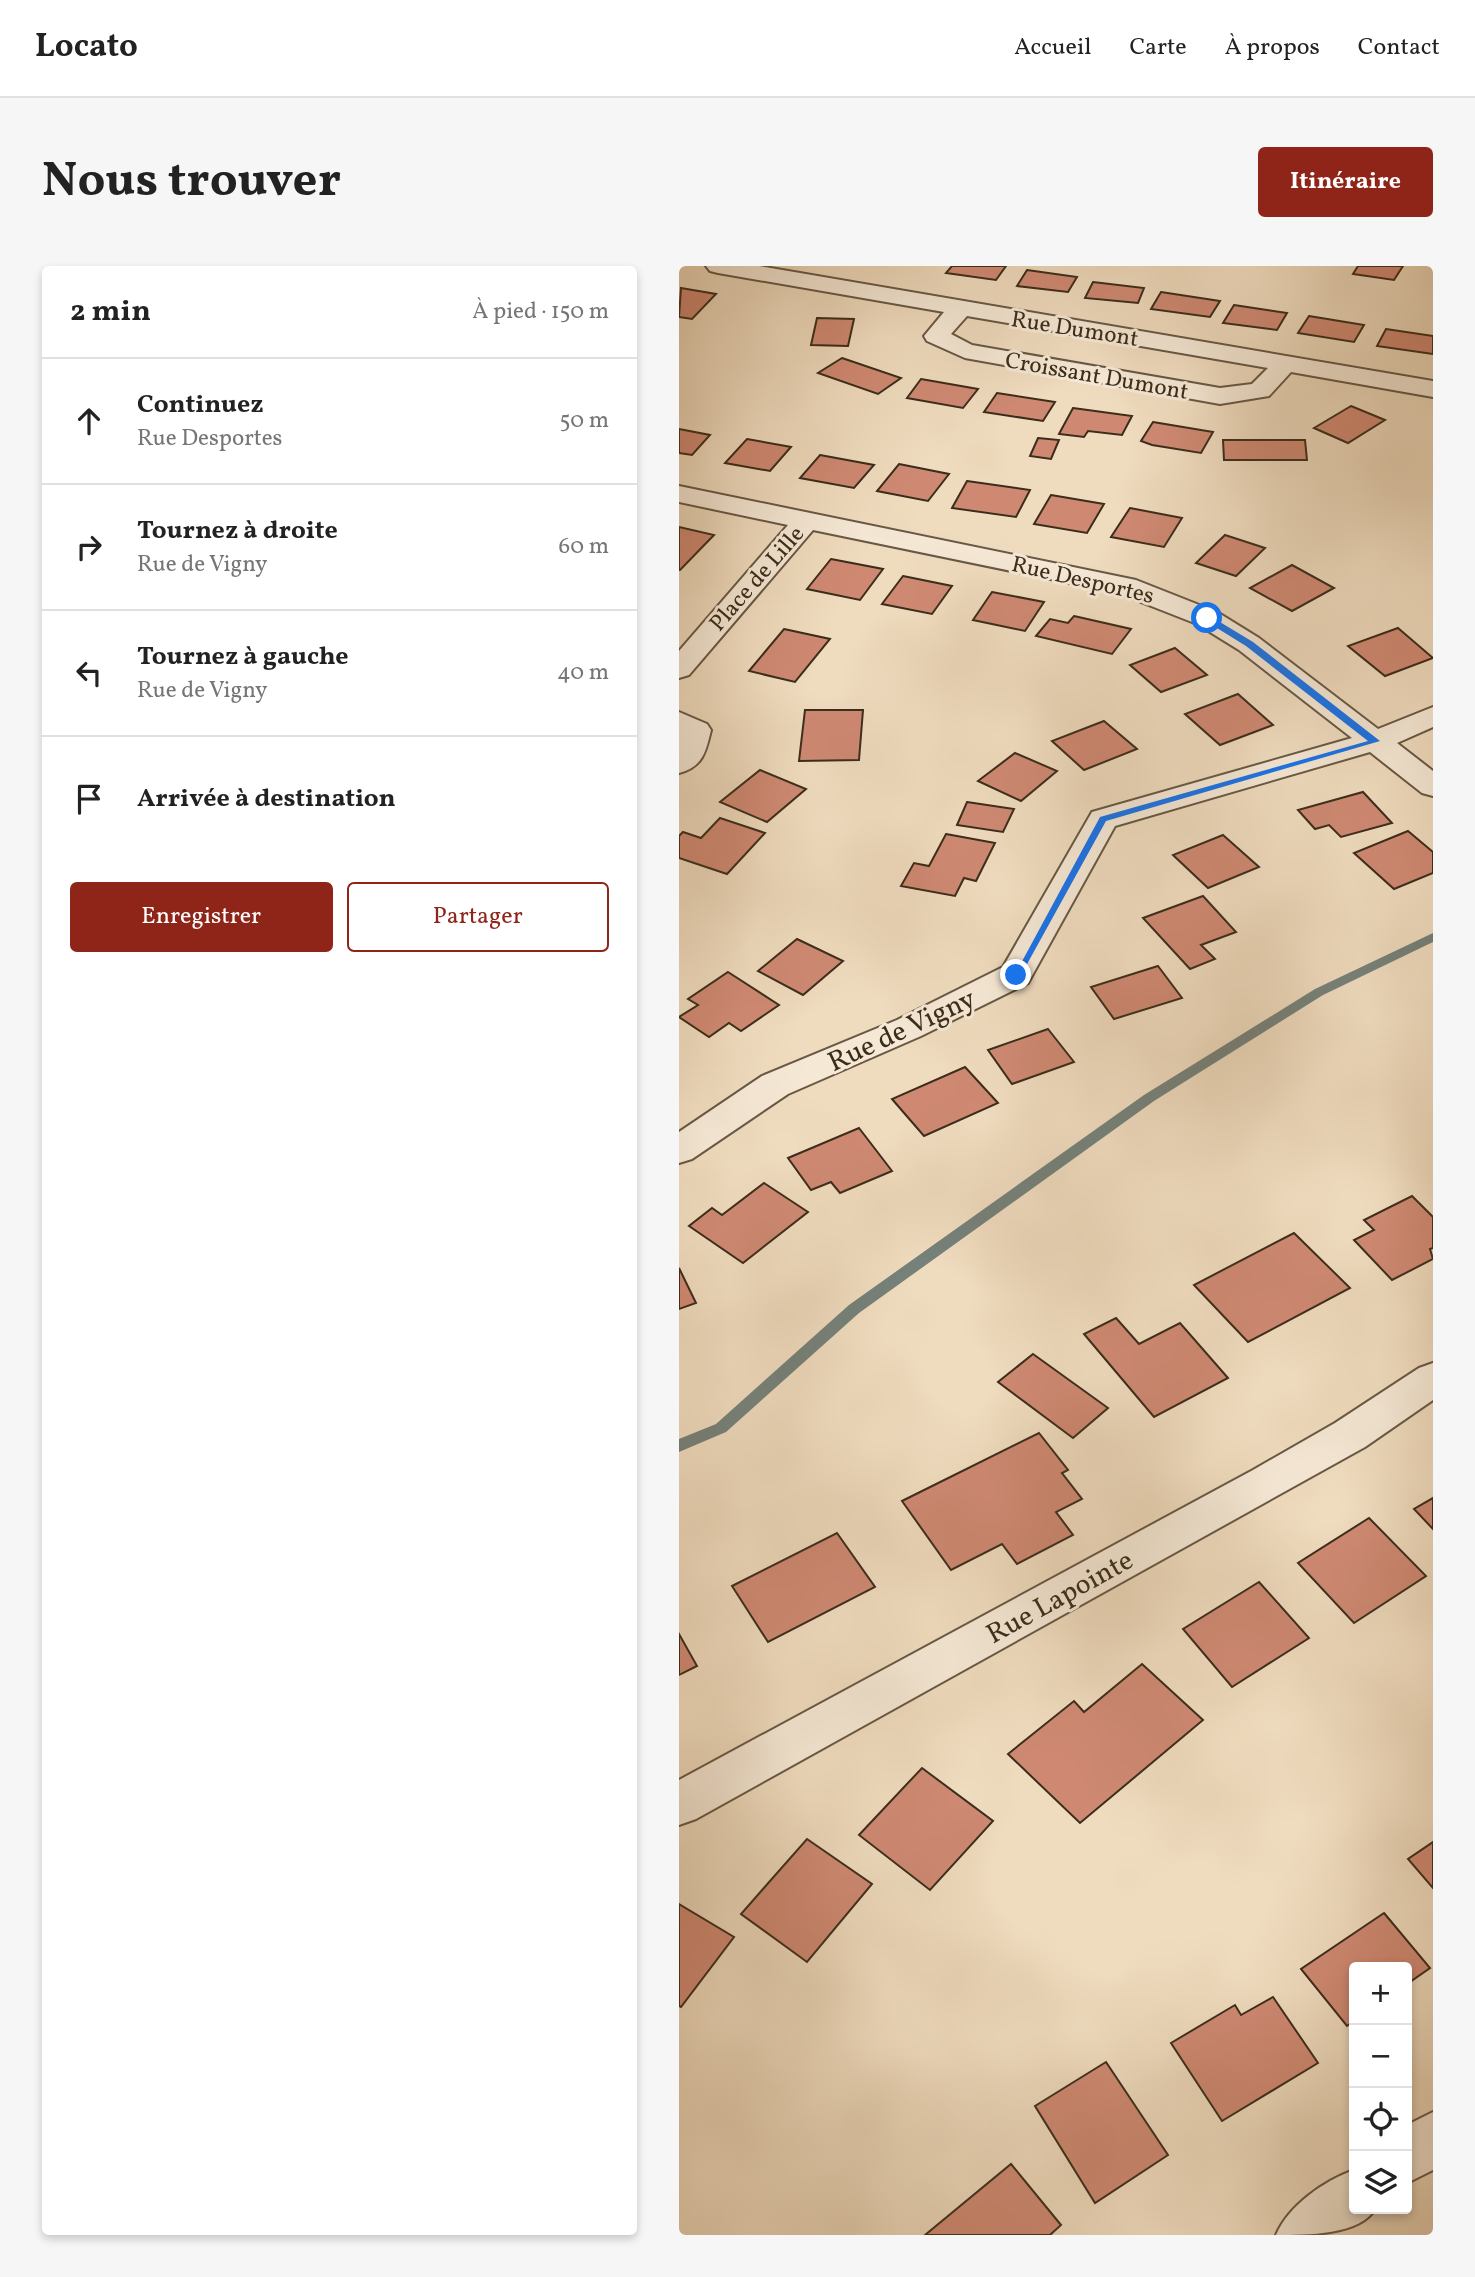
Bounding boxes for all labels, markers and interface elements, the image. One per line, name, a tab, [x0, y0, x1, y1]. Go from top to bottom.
text: Locato	[35, 25, 138, 71]
text: Accueil	[1014, 31, 1091, 65]
text: Carte	[1129, 31, 1187, 65]
text: À propos	[1225, 31, 1320, 65]
text: Contact	[1358, 31, 1440, 65]
button: Itinéraire	[1258, 147, 1433, 217]
text: Nous trouver	[42, 148, 341, 217]
text: 2 min	[70, 291, 151, 333]
text: À pied · 150 m	[472, 296, 609, 328]
street label: Rue Dumont	[1009, 304, 1141, 356]
street label: Croissant Dumont	[1003, 345, 1191, 409]
text: Continuez	[137, 387, 263, 423]
icon: ahead	[70, 402, 108, 440]
text: 50 m	[560, 405, 609, 437]
text: Rue Desportes	[137, 423, 282, 455]
text: Tournez à droite	[137, 513, 338, 549]
street label: Place de Lille	[703, 520, 812, 639]
icon: right	[70, 528, 108, 566]
text: 60 m	[559, 531, 609, 563]
text: Rue de Vigny	[137, 549, 268, 581]
street label: Rue Desportes	[1008, 549, 1157, 613]
route start	[1191, 602, 1222, 633]
text: Tournez à gauche	[137, 639, 349, 675]
icon: left	[70, 654, 108, 692]
text: 40 m	[557, 657, 609, 689]
text: Rue de Vigny	[137, 675, 268, 707]
icon: arrive	[70, 780, 108, 818]
text: Arrivée à destination	[137, 781, 396, 817]
button: Enregistrer	[70, 882, 333, 952]
button: Partager	[347, 882, 609, 952]
route end	[1000, 959, 1031, 990]
street label: Rue de Vigny	[822, 980, 982, 1083]
street label: Rue Lapointe	[980, 1542, 1141, 1655]
map controls	[1349, 1962, 1412, 2214]
button: +	[1349, 1962, 1412, 2025]
button: −	[1349, 2025, 1412, 2088]
button: locate	[1349, 2088, 1412, 2151]
button: layers	[1349, 2151, 1412, 2214]

